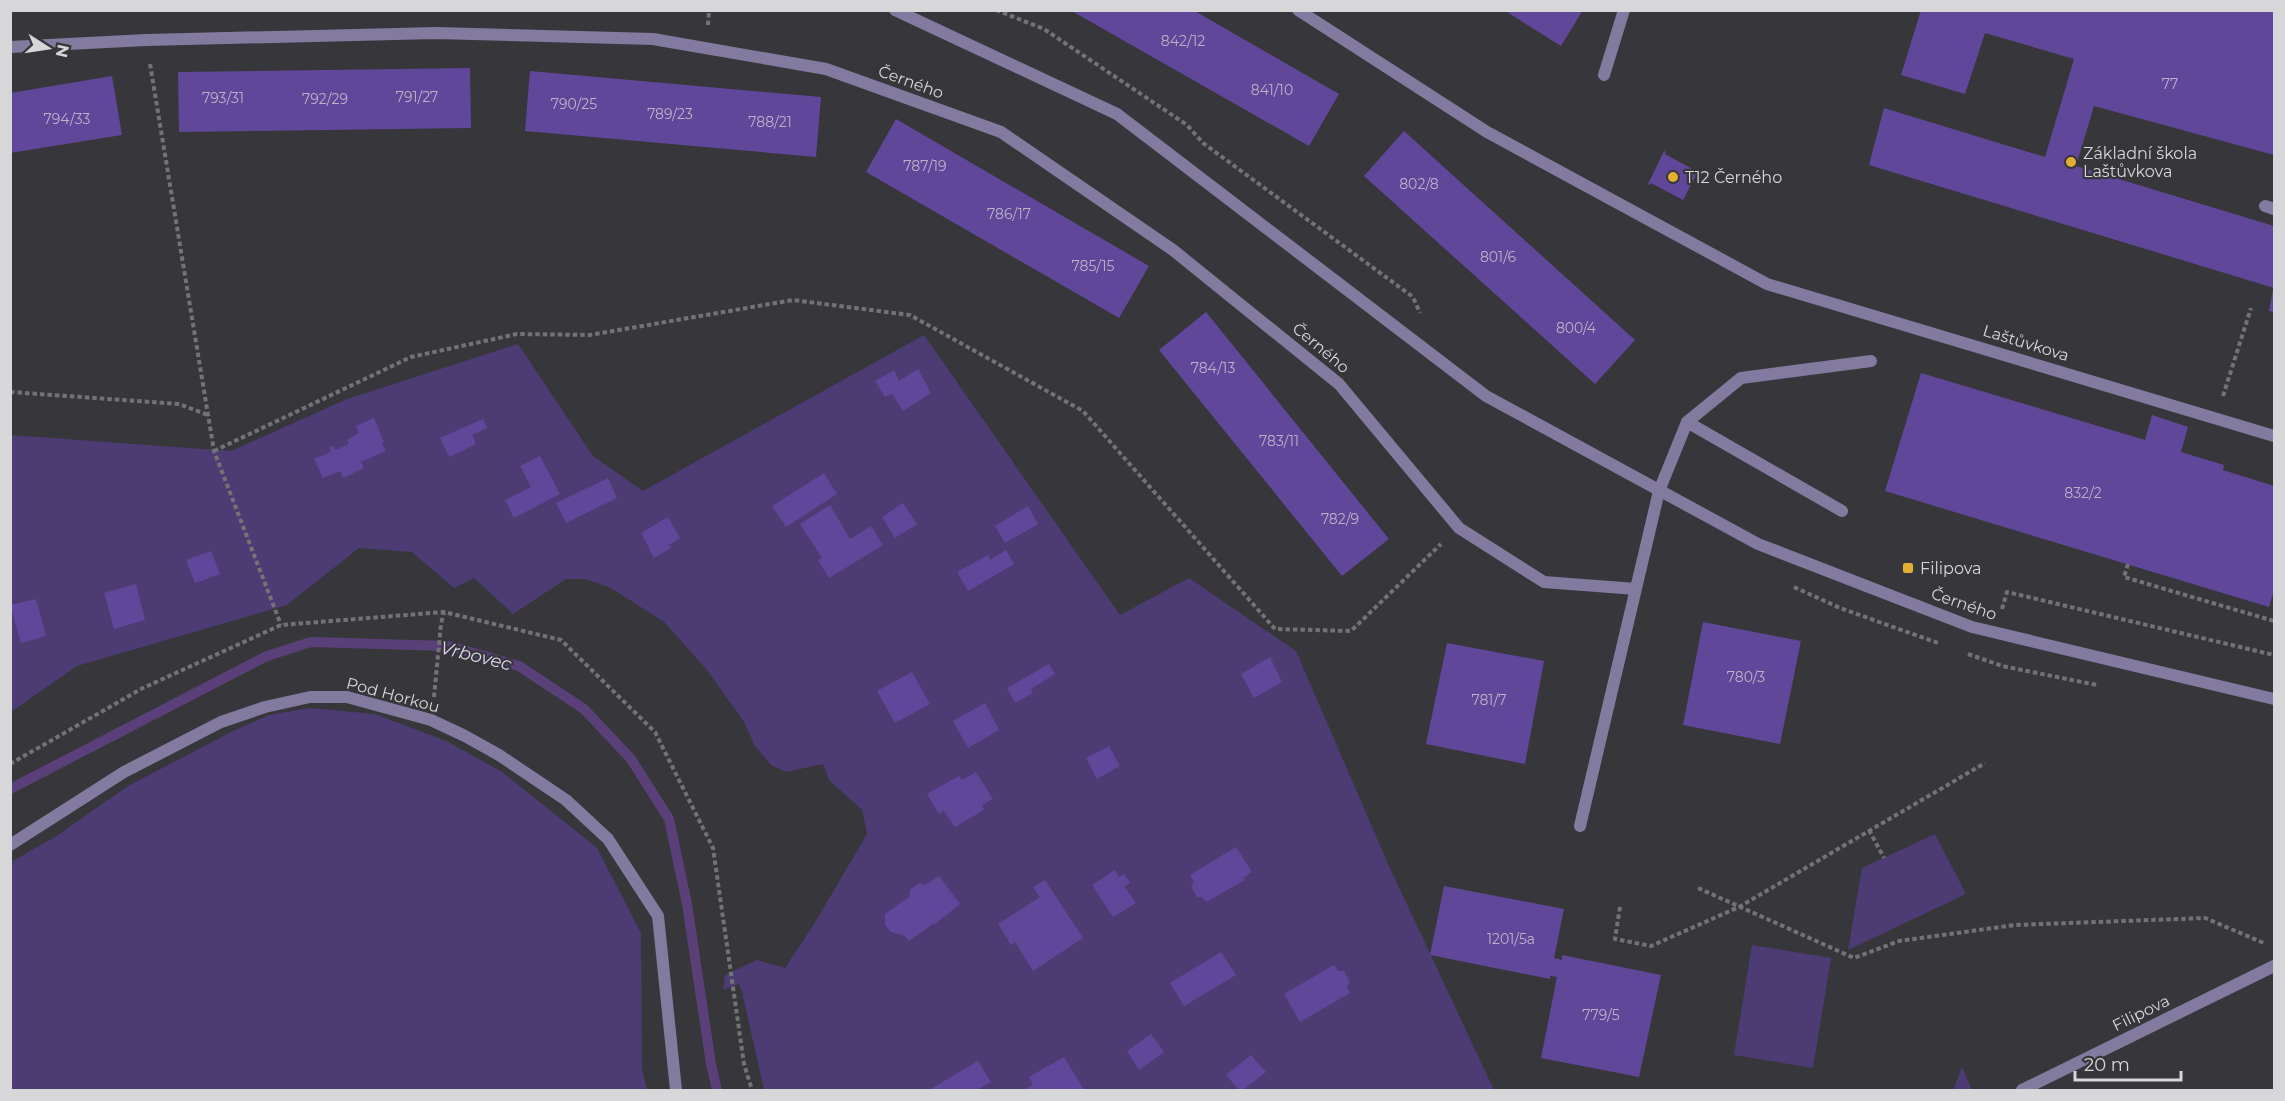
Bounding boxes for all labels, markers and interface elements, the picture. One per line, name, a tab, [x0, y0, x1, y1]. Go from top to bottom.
north arrow	[18, 18, 78, 78]
house number: 842/12	[1161, 32, 1205, 50]
text: N	[52, 43, 73, 59]
street label: Černého	[876, 61, 946, 103]
house number: 77	[2162, 75, 2178, 93]
house number: 841/10	[1251, 81, 1293, 99]
house number: 791/27	[396, 88, 438, 106]
house number: 793/31	[202, 89, 244, 107]
house number: 792/29	[302, 90, 348, 108]
house number: 790/25	[551, 95, 597, 113]
house number: 789/23	[647, 105, 693, 123]
house number: 794/33	[44, 110, 91, 128]
house number: 788/21	[748, 113, 792, 131]
place label: Základní škola Laštůvkova	[2083, 144, 2197, 181]
marker: Základní škola Laštůvkova	[2064, 155, 2078, 169]
house number: 787/19	[903, 157, 947, 175]
place label: T12 Černého	[1685, 168, 1782, 187]
marker: T12 Černého	[1666, 170, 1680, 184]
house number: 802/8	[1399, 175, 1439, 193]
house number: 786/17	[987, 205, 1031, 223]
house number: 801/6	[1480, 248, 1517, 266]
house number: 785/15	[1072, 257, 1115, 275]
street label: Černého	[1289, 319, 1353, 377]
house number: 800/4	[1556, 319, 1597, 337]
street label: Laštůvkova	[1980, 321, 2072, 365]
house number: 784/13	[1191, 359, 1235, 377]
house number: 783/11	[1259, 432, 1299, 450]
house number: 832/2	[2064, 484, 2102, 502]
house number: 782/9	[1321, 510, 1359, 528]
place label: Filipova	[1920, 559, 1981, 578]
marker: Filipova	[1901, 561, 1915, 575]
street label: Černého	[1929, 584, 1999, 624]
water label: Vrbovec	[438, 637, 514, 675]
house number: 780/3	[1727, 668, 1765, 686]
street label: Pod Horkou	[344, 673, 442, 717]
house number: 781/7	[1471, 691, 1507, 709]
house number: 1201/5a	[1487, 930, 1535, 948]
street label: Filipova	[2109, 991, 2173, 1035]
house number: 779/5	[1582, 1006, 1620, 1024]
scale bar	[2075, 1044, 2182, 1082]
text: 20 m	[2084, 1054, 2130, 1076]

